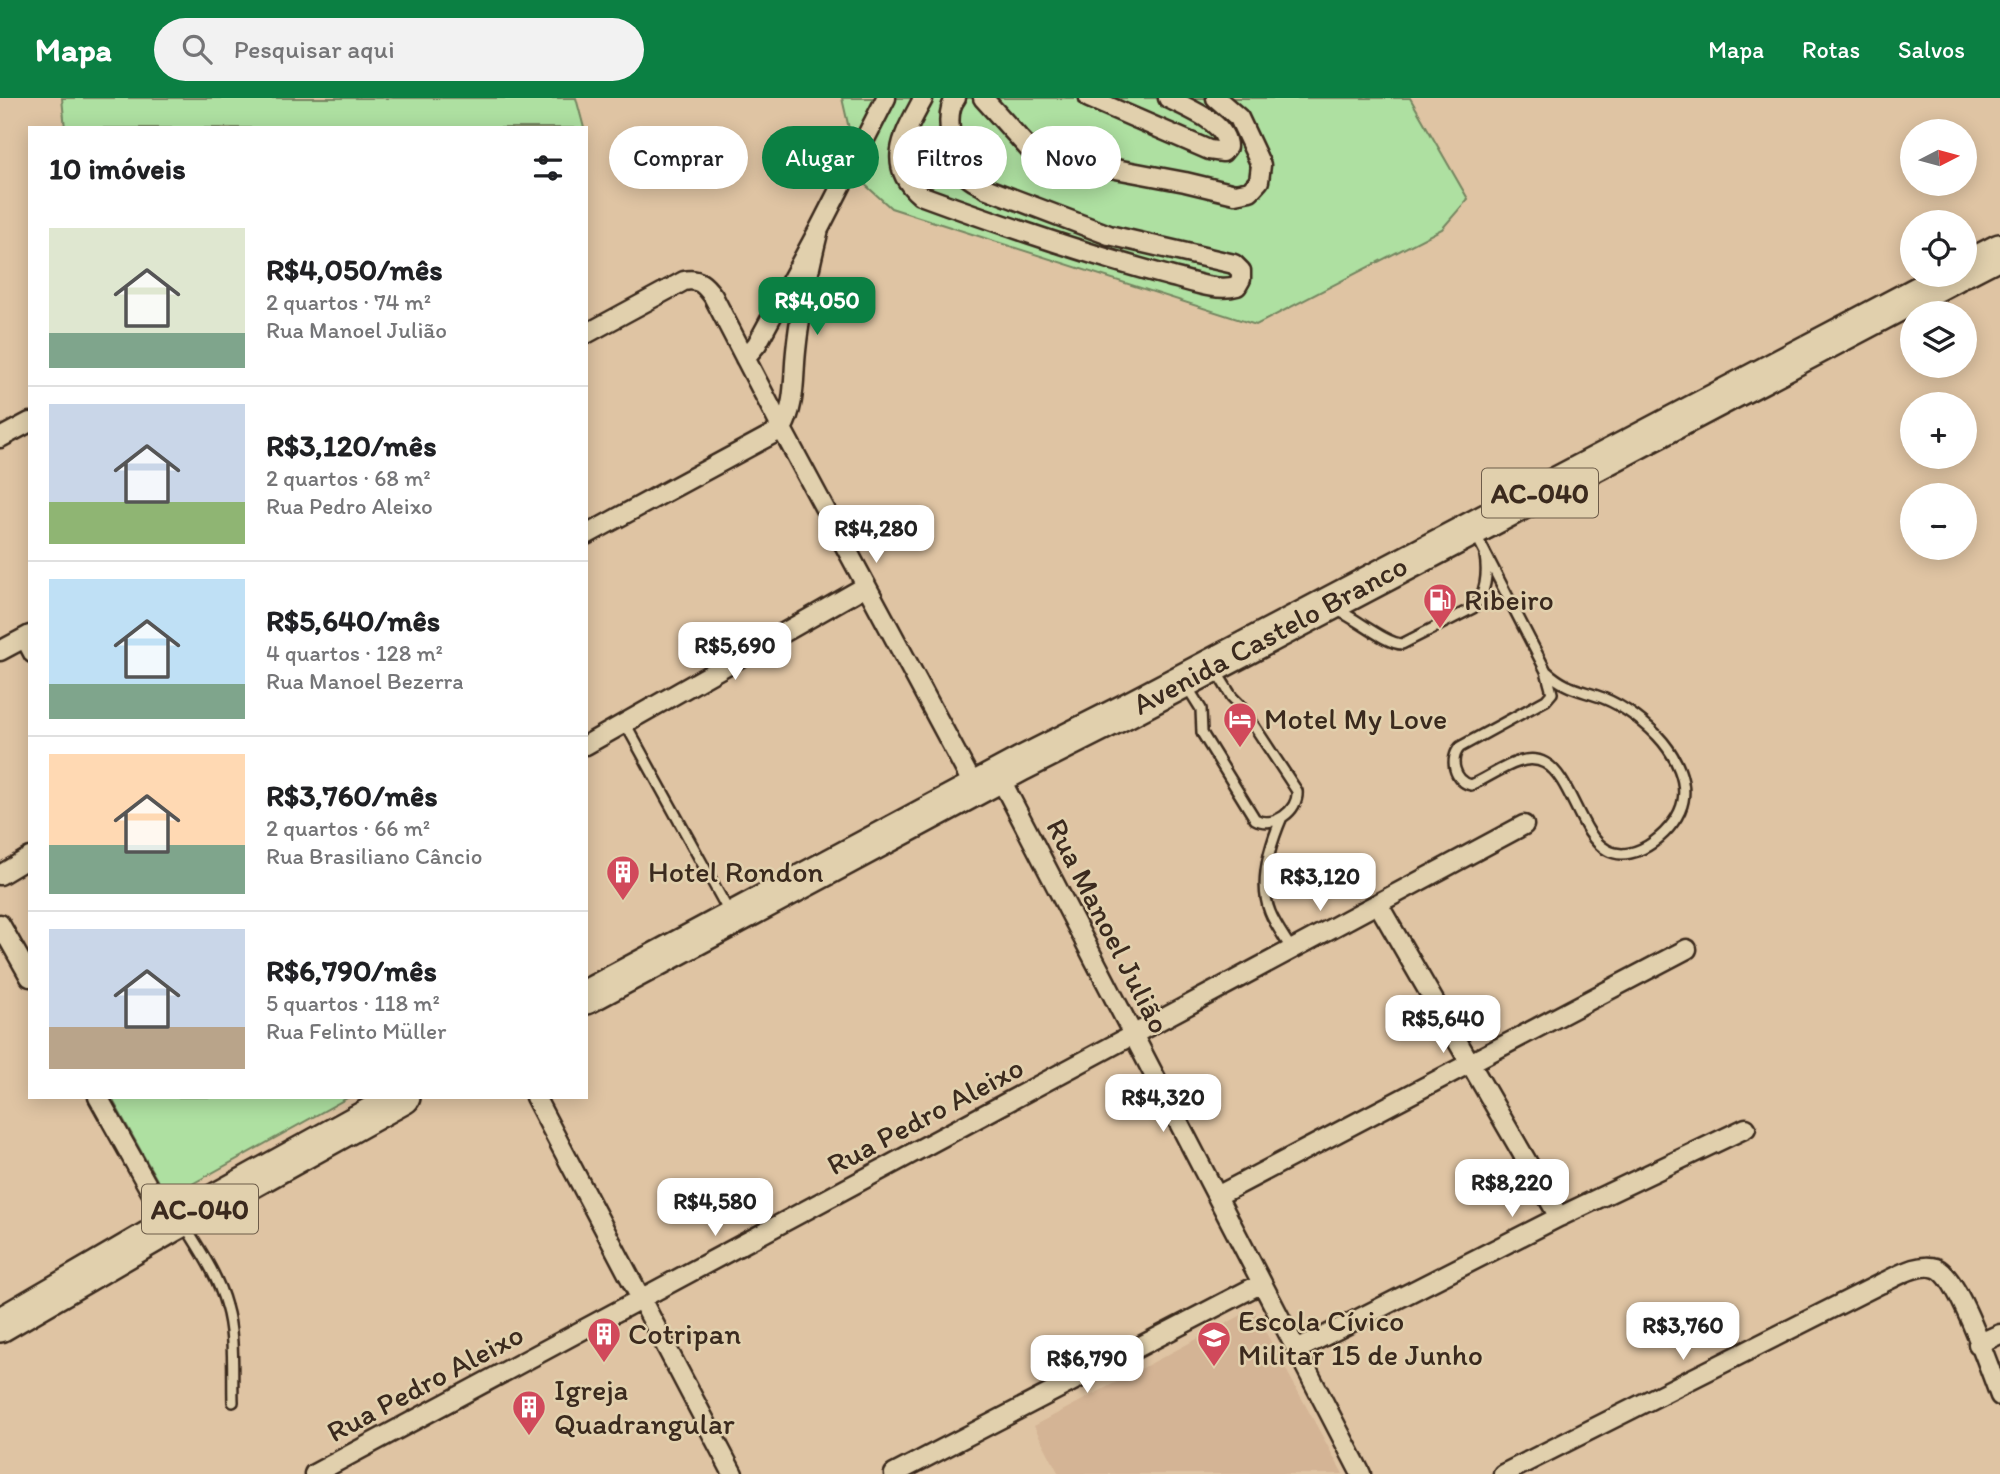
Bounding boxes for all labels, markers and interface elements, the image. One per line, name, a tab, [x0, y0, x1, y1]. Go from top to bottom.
search box	[154, 18, 644, 81]
text: Mapa	[35, 30, 112, 69]
icon: search	[178, 30, 216, 68]
text: Pesquisar aqui	[234, 33, 395, 65]
text: Mapa	[1708, 35, 1764, 64]
text: Rotas	[1802, 35, 1860, 64]
text: Salvos	[1898, 35, 1965, 64]
north arrow	[1900, 119, 1978, 196]
map controls	[1900, 119, 1977, 560]
chip: Comprar	[609, 126, 748, 189]
chip: Alugar	[762, 126, 879, 189]
chip: Filtros	[893, 126, 1007, 189]
chip: Novo	[1021, 126, 1121, 189]
icon: filters	[529, 149, 567, 187]
text: 10 imóveis	[49, 150, 186, 187]
button: locate	[1900, 210, 1977, 287]
text: R$4,050/mês	[266, 251, 443, 288]
icon: home	[105, 256, 189, 340]
pin: R$4,050	[752, 278, 882, 337]
text: R$4,050	[774, 286, 860, 314]
text: 2 quartos · 74 m²	[266, 288, 431, 316]
button: layers	[1900, 301, 1977, 378]
text: Rua Manoel Julião	[266, 316, 447, 344]
button: +	[1900, 392, 1977, 469]
text: R$3,120/mês	[266, 427, 437, 464]
icon: home	[105, 432, 189, 516]
text: 2 quartos · 68 m²	[266, 464, 431, 492]
road number: AC-040	[1482, 468, 1598, 518]
button: −	[1900, 483, 1977, 560]
text: Rua Pedro Aleixo	[266, 492, 433, 520]
pin: R$4,280	[811, 505, 941, 565]
text: R$4,280	[834, 514, 918, 542]
street label: Avenida Castelo Branco	[1126, 546, 1413, 723]
fuel station icon: Ribeiro	[1421, 581, 1459, 630]
place label: Ribeiro	[1464, 581, 1554, 618]
text: R$5,640/mês	[266, 602, 440, 639]
icon: home	[105, 607, 189, 691]
pin: R$5,690	[670, 622, 800, 682]
text: R$5,690	[694, 631, 776, 659]
text: 4 quartos · 128 m²	[266, 639, 443, 667]
text: Rua Manoel Bezerra	[266, 667, 464, 695]
hotel icon: Motel My Love	[1221, 700, 1259, 749]
place label: Motel My Love	[1264, 700, 1447, 737]
text: R$3,760/mês	[266, 777, 438, 814]
icon: home	[105, 782, 189, 866]
street label: Rua Manoel Julião	[1038, 812, 1179, 1039]
text: 2 quartos · 66 m²	[266, 814, 430, 842]
text: Rua Brasiliano Câncio	[266, 842, 482, 870]
building icon: Hotel Rondon	[604, 853, 642, 902]
place label: Hotel Rondon	[648, 853, 824, 890]
pin: R$3,120	[1255, 854, 1385, 913]
text: R$3,120	[1280, 862, 1360, 890]
text: R$6,790/mês	[266, 952, 437, 989]
icon: home	[105, 957, 189, 1041]
text: 5 quartos · 118 m²	[266, 989, 440, 1017]
pin: R$5,640	[1378, 996, 1508, 1055]
text: R$5,640	[1401, 1004, 1485, 1032]
text: Rua Felinto Müller	[266, 1017, 446, 1045]
street label: Rua Pedro Aleixo	[820, 1048, 1029, 1183]
pin: R$4,320	[1098, 1074, 1228, 1134]
text: R$4,320	[1121, 1083, 1205, 1111]
pin: R$8,220	[1447, 1160, 1577, 1219]
text: R$8,220	[1471, 1168, 1553, 1196]
pin: R$4,580	[650, 1178, 780, 1238]
road number: AC-040	[142, 1184, 258, 1234]
text: R$4,580	[673, 1187, 757, 1215]
place label: Escola Cívico Militar 15 de Junho	[1238, 1302, 1483, 1373]
pin: R$3,760	[1618, 1302, 1748, 1362]
text: R$3,760	[1642, 1311, 1724, 1339]
street label: Rua Pedro Aleixo	[320, 1315, 529, 1450]
building icon: Cotripan	[585, 1315, 623, 1364]
place label: Cotripan	[628, 1315, 741, 1352]
school or university icon: Escola Cívico Militar 15 de Junho	[1195, 1319, 1233, 1368]
pin: R$6,790	[1022, 1336, 1152, 1395]
text: R$6,790	[1047, 1344, 1127, 1372]
place label: Igreja Quadrangular	[554, 1371, 735, 1442]
building icon: Igreja Quadrangular	[510, 1388, 548, 1437]

